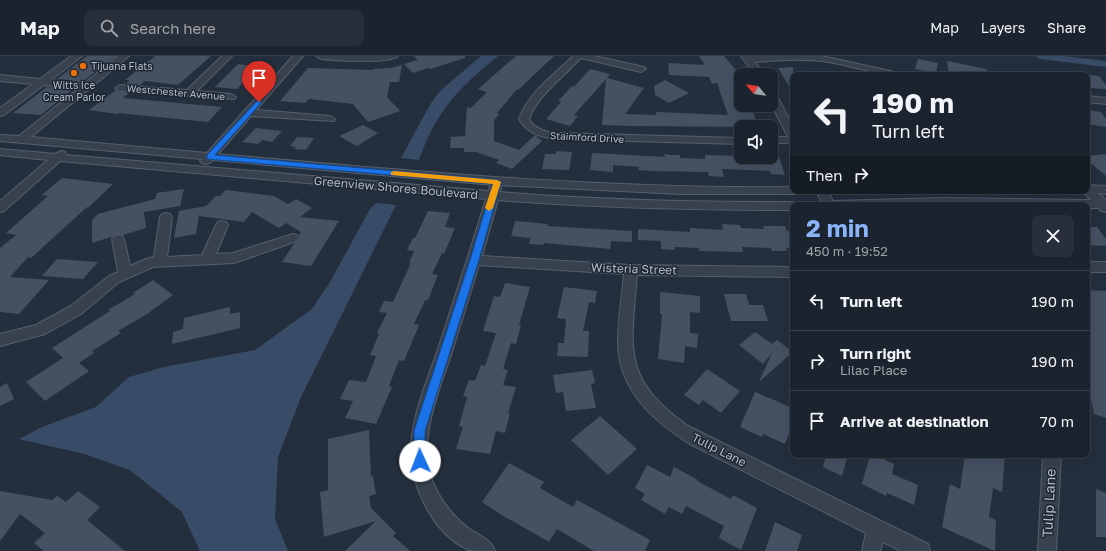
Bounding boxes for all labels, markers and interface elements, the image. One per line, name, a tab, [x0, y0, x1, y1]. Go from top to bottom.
search box	[84, 10, 364, 46]
text: Map	[20, 16, 60, 39]
icon: search	[98, 17, 120, 39]
text: Search here	[130, 19, 216, 37]
text: Map	[930, 19, 959, 36]
text: Layers	[981, 19, 1025, 36]
text: Share	[1047, 19, 1086, 36]
place label: Tijuana Flats	[91, 60, 153, 72]
marker: Tijuana Flats	[78, 61, 88, 71]
pin	[242, 61, 276, 102]
icon: arrive	[248, 67, 270, 89]
marker: Witts Ice Cream Parlor	[69, 68, 79, 78]
north arrow	[734, 68, 778, 112]
map controls	[734, 68, 778, 164]
place label: Witts Ice Cream Parlor	[43, 79, 105, 103]
street label: Westchester Avenue	[126, 82, 226, 102]
text: 190 m	[872, 86, 954, 119]
icon: left	[806, 88, 858, 140]
button: sound	[734, 120, 778, 164]
text: Turn left	[872, 120, 945, 142]
street label: Staimford Drive	[550, 129, 625, 145]
icon: right	[850, 164, 872, 186]
text: Then	[806, 166, 842, 184]
street label: Greenview Shores Boulevard	[313, 173, 479, 202]
text: 2 min	[806, 213, 869, 242]
button: close	[1032, 215, 1074, 257]
text: 450 m · 19:52	[806, 243, 888, 259]
street label: Wisteria Street	[591, 260, 677, 278]
icon: left	[806, 290, 828, 312]
text: Turn left	[840, 292, 902, 310]
text: 190 m	[1031, 292, 1074, 310]
text: Turn right	[840, 344, 911, 362]
icon: right	[806, 350, 828, 372]
text: 190 m	[1031, 352, 1074, 370]
text: Lilac Place	[840, 362, 907, 378]
icon: arrive	[806, 410, 828, 432]
text: Arrive at destination	[840, 412, 989, 430]
text: 70 m	[1040, 412, 1074, 430]
street label: Tulip Lane	[689, 429, 749, 470]
position arrow	[399, 440, 441, 482]
street label: Tulip Lane	[1038, 468, 1059, 538]

